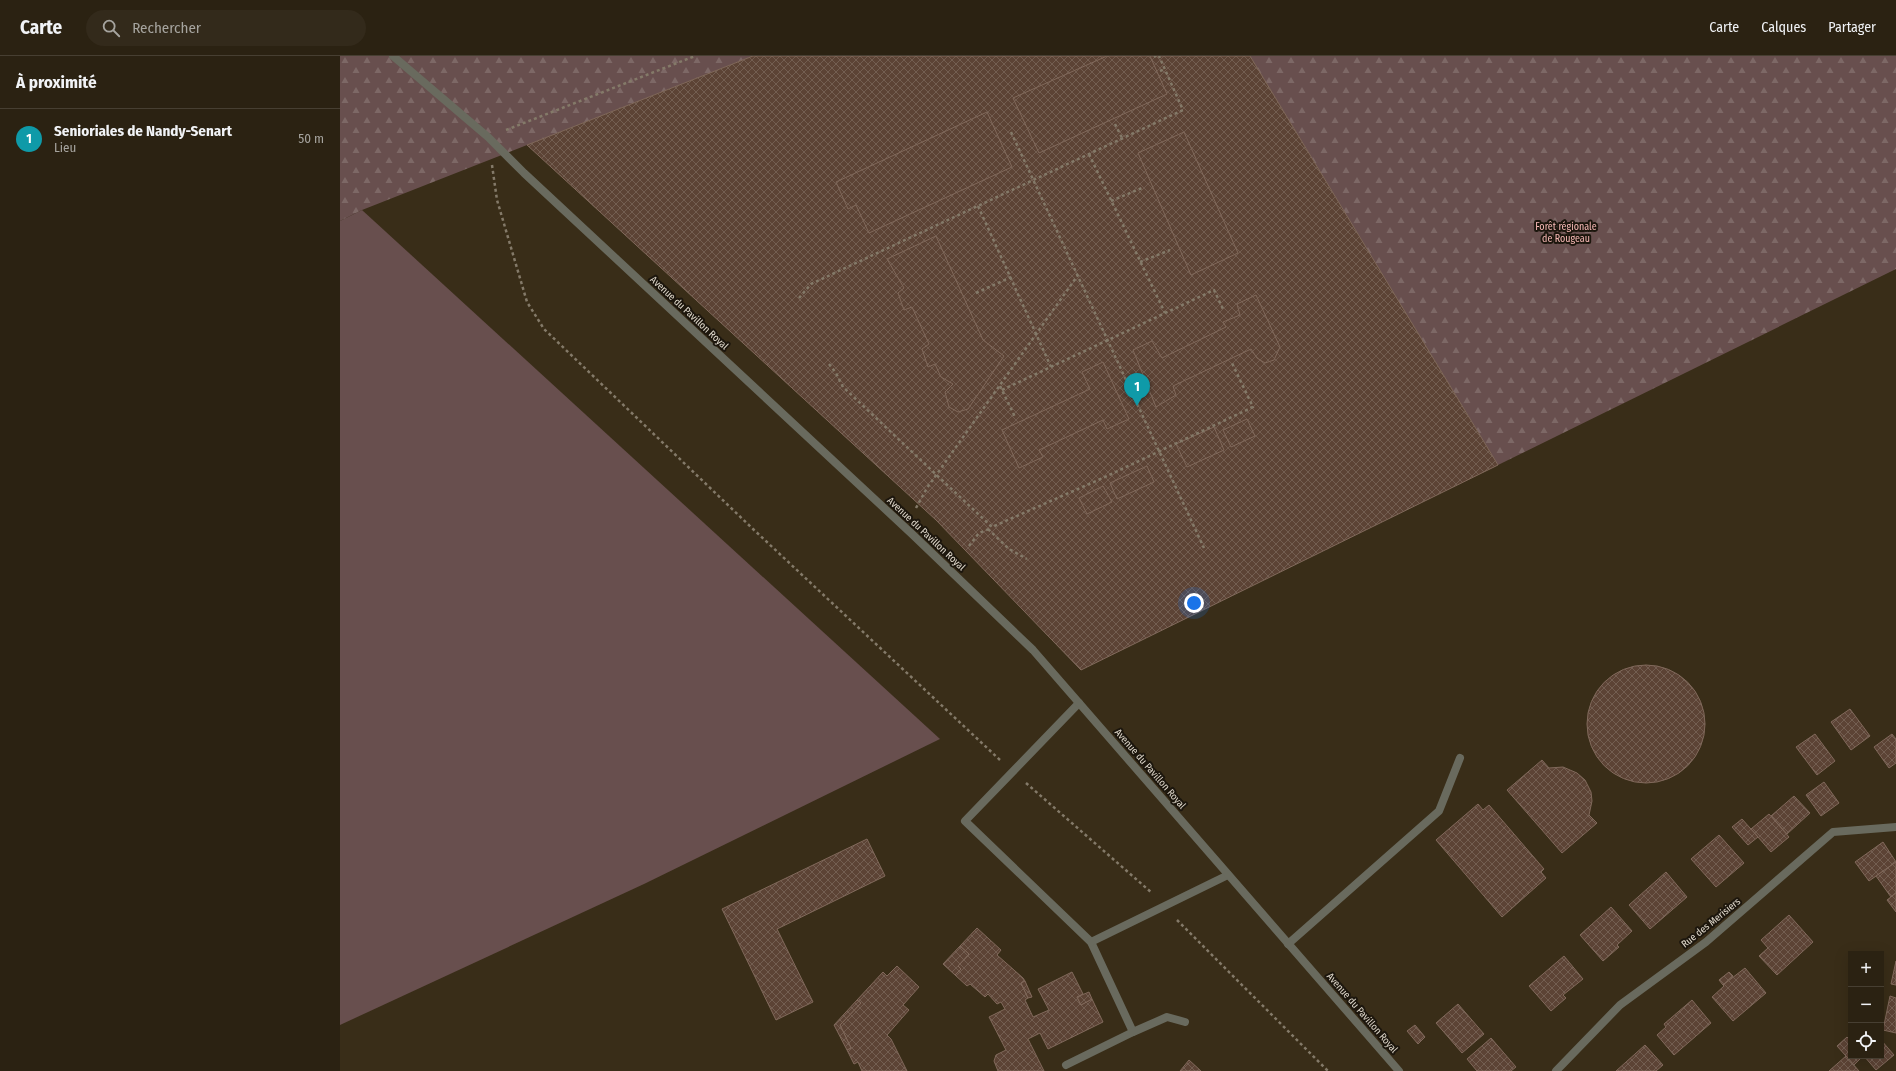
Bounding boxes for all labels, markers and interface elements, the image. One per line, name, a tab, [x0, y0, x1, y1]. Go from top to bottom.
search box	[86, 10, 366, 46]
text: Carte	[20, 16, 62, 39]
icon: search	[100, 17, 122, 39]
text: Rechercher	[132, 19, 201, 37]
text: Carte	[1709, 19, 1739, 36]
text: Calques	[1761, 19, 1806, 36]
text: Partager	[1828, 19, 1876, 36]
text: À proximité	[16, 72, 97, 93]
text: Senioriales de Nandy-Senart	[54, 122, 232, 140]
text: 1	[26, 131, 32, 146]
text: 50 m	[298, 131, 324, 146]
text: Lieu	[54, 140, 76, 155]
park label: Forêt régionale de Rougeau	[1535, 221, 1597, 245]
street label: Avenue du Pavillon Royal	[648, 274, 731, 352]
pin: 1	[1124, 373, 1150, 406]
street label: Avenue du Pavillon Royal	[885, 495, 968, 573]
your location	[1184, 593, 1204, 613]
street label: Avenue du Pavillon Royal	[1112, 727, 1188, 812]
street label: Rue des Merisiers	[1679, 896, 1743, 950]
map controls	[1848, 951, 1884, 1059]
button: +	[1848, 951, 1884, 987]
street label: Avenue du Pavillon Royal	[1324, 971, 1400, 1056]
button: −	[1848, 987, 1884, 1023]
button: locate	[1848, 1023, 1884, 1059]

